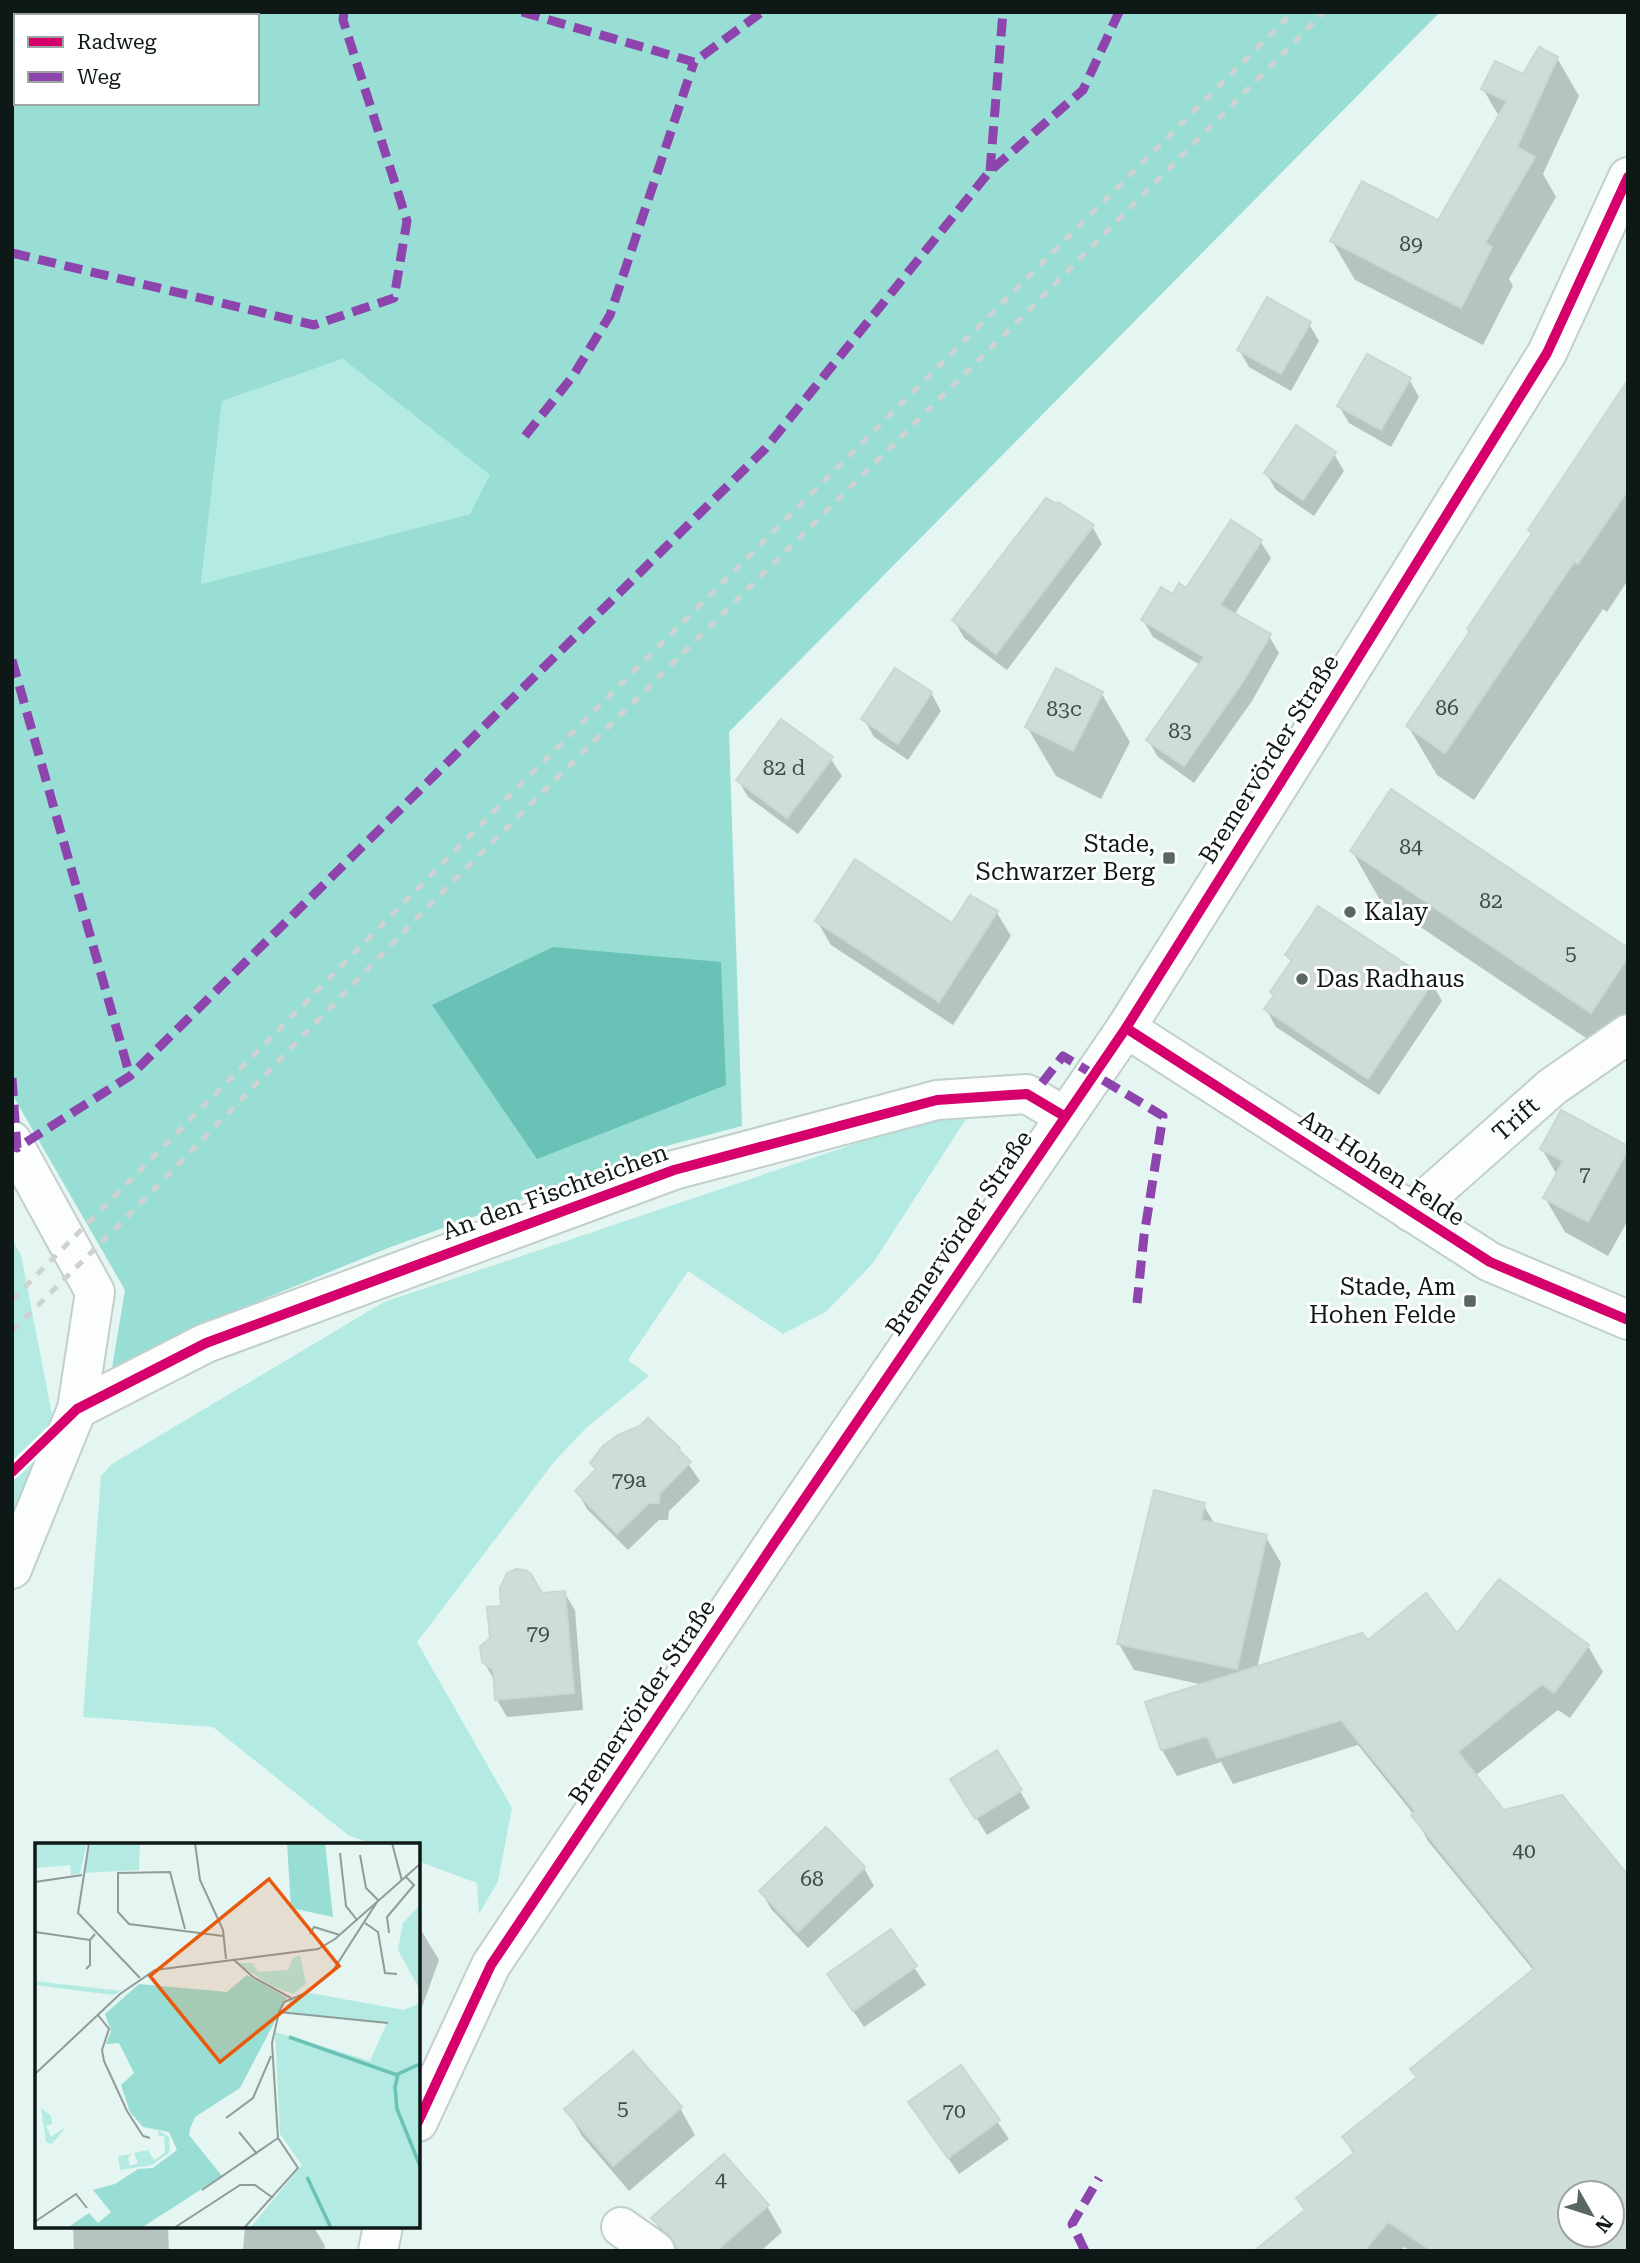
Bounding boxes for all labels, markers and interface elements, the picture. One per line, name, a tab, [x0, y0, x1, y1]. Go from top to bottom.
legend	[14, 14, 259, 105]
text: Radweg	[77, 30, 156, 54]
text: Weg	[77, 65, 121, 89]
house number: 89	[1399, 232, 1423, 256]
street label: Bremervörder Straße	[1193, 649, 1345, 869]
house number: 86	[1435, 696, 1459, 720]
house number: 83c	[1046, 697, 1082, 721]
house number: 83	[1168, 719, 1192, 743]
house number: 82 d	[763, 756, 806, 780]
place label: Stade, Schwarzer Berg	[976, 830, 1155, 886]
house number: 84	[1399, 835, 1423, 859]
marker: Stade, Schwarzer Berg	[1161, 850, 1177, 866]
house number: 82	[1479, 889, 1503, 913]
place label: Kalay	[1364, 898, 1429, 926]
marker: Kalay	[1342, 904, 1358, 920]
house number: 5	[1565, 941, 1577, 965]
place label: Das Radhaus	[1316, 965, 1464, 993]
marker: Das Radhaus	[1294, 971, 1310, 987]
street label: Trift	[1487, 1091, 1545, 1147]
street label: Am Hohen Felde	[1294, 1104, 1470, 1232]
street label: Bremervörder Straße	[880, 1125, 1038, 1341]
street label: An den Fischteichen	[438, 1138, 672, 1246]
house number: 7	[1579, 1162, 1591, 1186]
place label: Stade, Am Hohen Felde	[1309, 1273, 1456, 1329]
marker: Stade, Am Hohen Felde	[1462, 1293, 1478, 1309]
house number: 79a	[612, 1468, 647, 1492]
street label: Bremervörder Straße	[563, 1594, 721, 1810]
house number: 79	[526, 1621, 550, 1645]
house number: 40	[1512, 1839, 1536, 1863]
inset map	[35, 1843, 420, 2228]
house number: 68	[800, 1867, 824, 1891]
house number: 5	[617, 2096, 629, 2120]
house number: 70	[942, 2099, 966, 2123]
house number: 4	[715, 2168, 727, 2192]
north arrow	[1556, 2179, 1626, 2249]
text: N	[1590, 2211, 1617, 2238]

